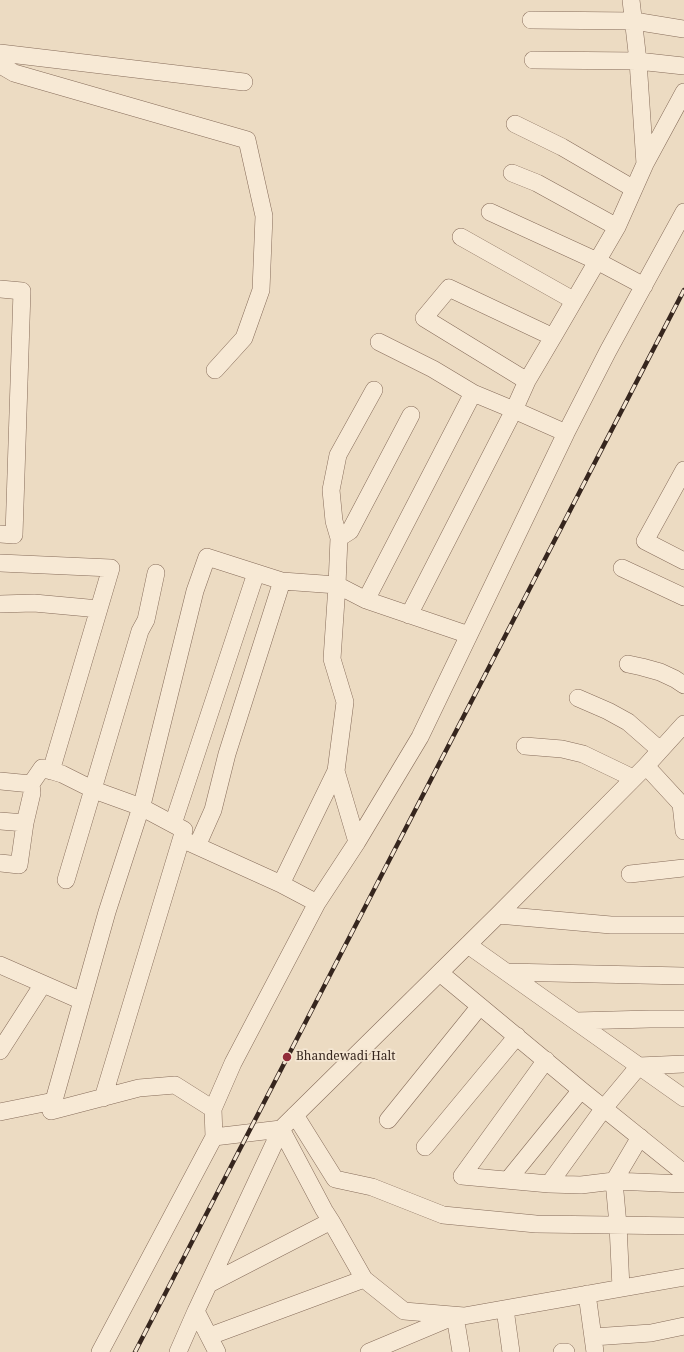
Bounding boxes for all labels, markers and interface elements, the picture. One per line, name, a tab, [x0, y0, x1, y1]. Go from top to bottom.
place label: Bhandewadi Halt	[296, 1050, 395, 1064]
marker: Bhandewadi Halt	[281, 1051, 293, 1063]

